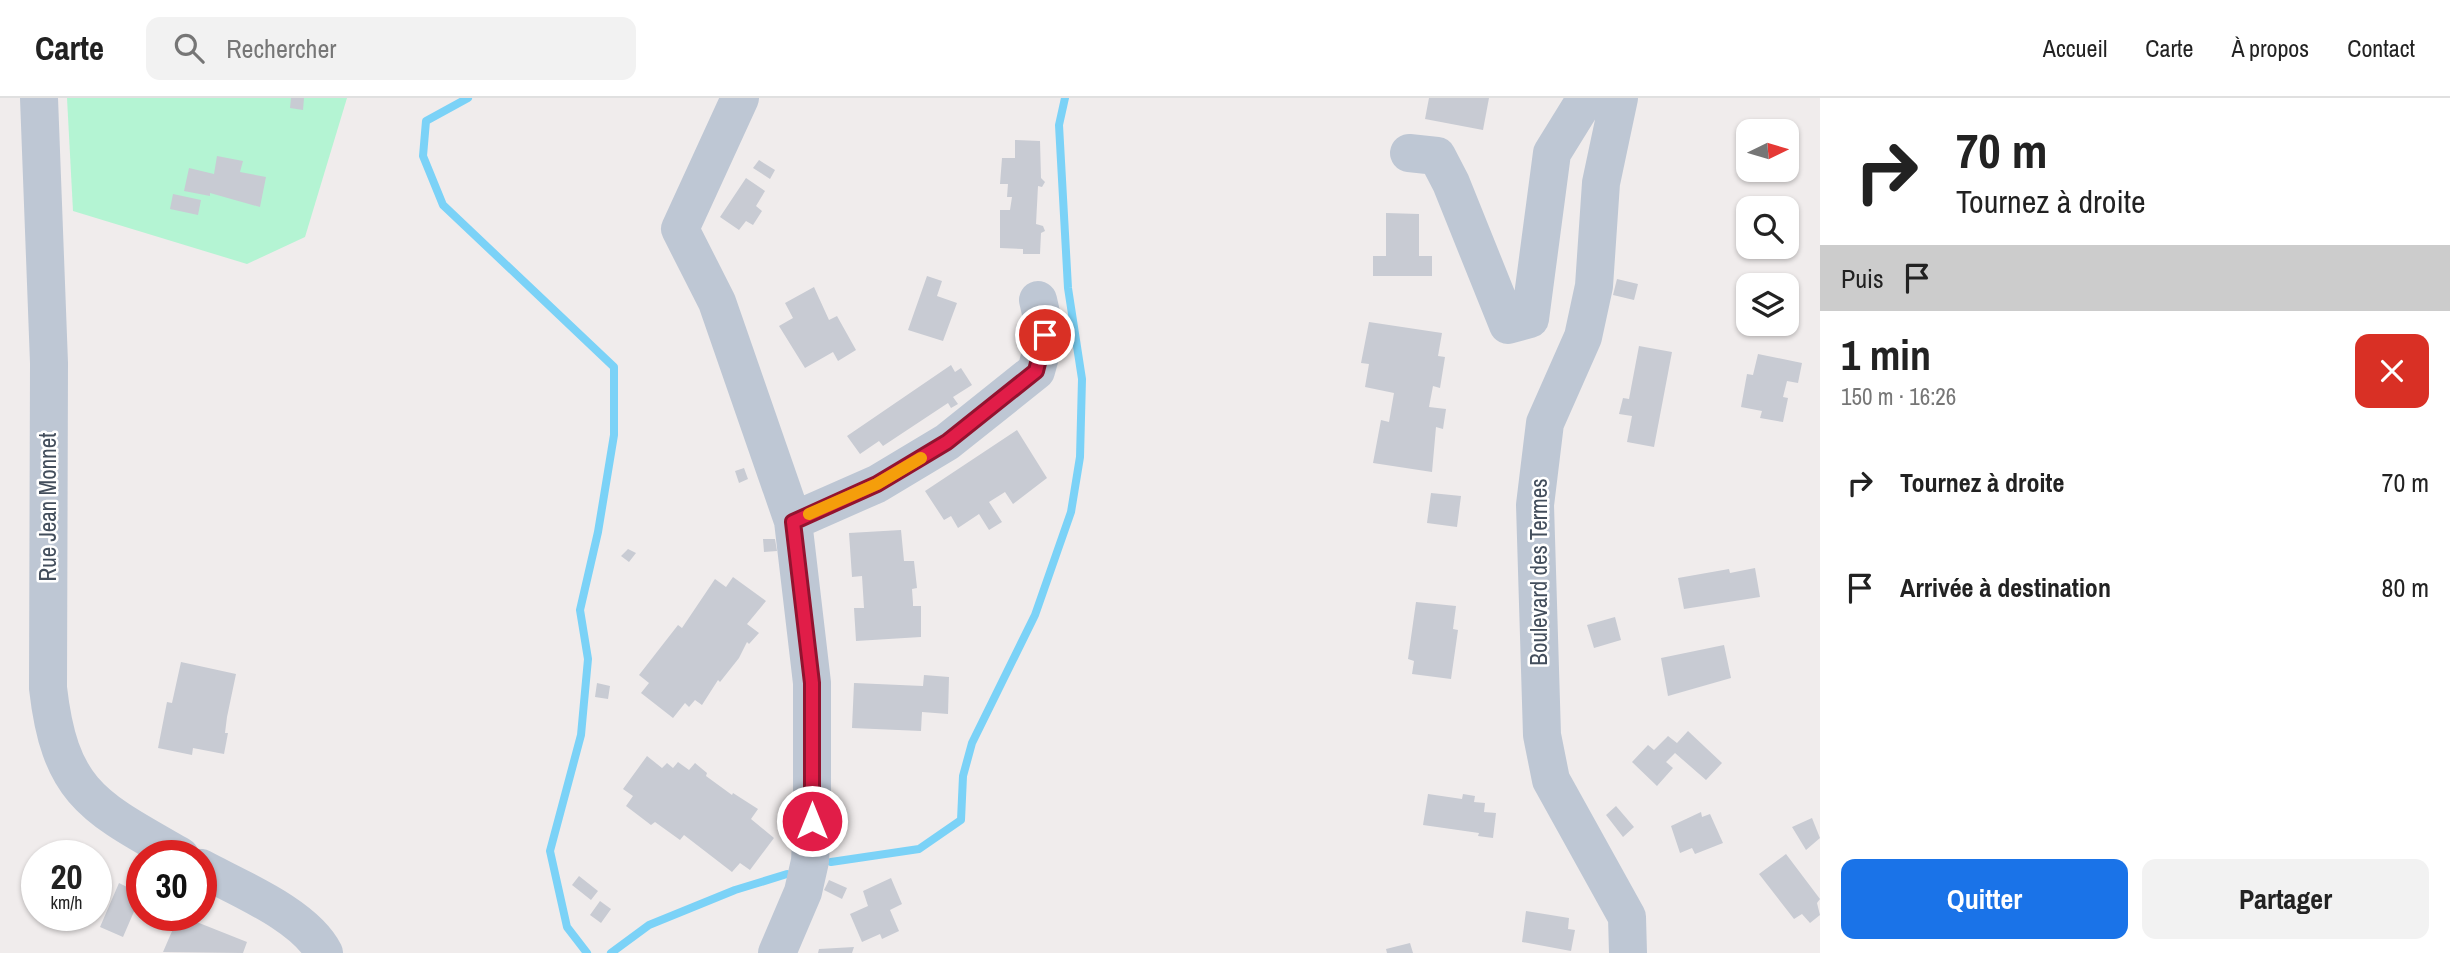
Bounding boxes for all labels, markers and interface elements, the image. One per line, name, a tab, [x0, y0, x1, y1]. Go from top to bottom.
search box	[146, 17, 636, 80]
text: Carte	[35, 26, 104, 70]
icon: search	[170, 29, 208, 67]
text: Rechercher	[226, 31, 336, 66]
text: Accueil	[2043, 32, 2107, 64]
text: Carte	[2145, 32, 2193, 64]
text: À propos	[2231, 32, 2309, 64]
text: Contact	[2347, 32, 2415, 64]
text: 70 m	[1956, 117, 2048, 183]
north arrow	[1736, 119, 1799, 182]
map controls	[1736, 119, 1799, 336]
icon: right	[1841, 126, 1932, 217]
text: Tournez à droite	[1956, 180, 2146, 223]
button: search	[1736, 196, 1799, 259]
icon: arrive	[1898, 259, 1936, 297]
text: Puis	[1841, 261, 1884, 296]
button: layers	[1736, 273, 1799, 336]
pin	[1015, 305, 1075, 365]
icon: arrive	[1026, 316, 1064, 354]
text: 1 min	[1841, 327, 1931, 383]
button: close	[2355, 334, 2429, 408]
text: 150 m · 16:26	[1841, 381, 1956, 412]
street label: Rue Jean Monnet	[32, 433, 63, 581]
icon: right	[1841, 464, 1879, 502]
text: Tournez à droite	[1900, 465, 2064, 500]
text: 70 m	[2382, 465, 2429, 500]
street label: Boulevard des Termes	[1523, 478, 1554, 666]
icon: arrive	[1841, 569, 1879, 607]
text: Arrivée à destination	[1900, 570, 2111, 605]
text: 80 m	[2382, 570, 2429, 605]
position arrow	[775, 784, 849, 858]
speed limit sign: 30	[126, 840, 217, 931]
text: 20	[51, 853, 82, 900]
button: Quitter	[1841, 859, 2128, 939]
button: Partager	[2142, 859, 2429, 939]
text: km/h	[51, 890, 83, 915]

